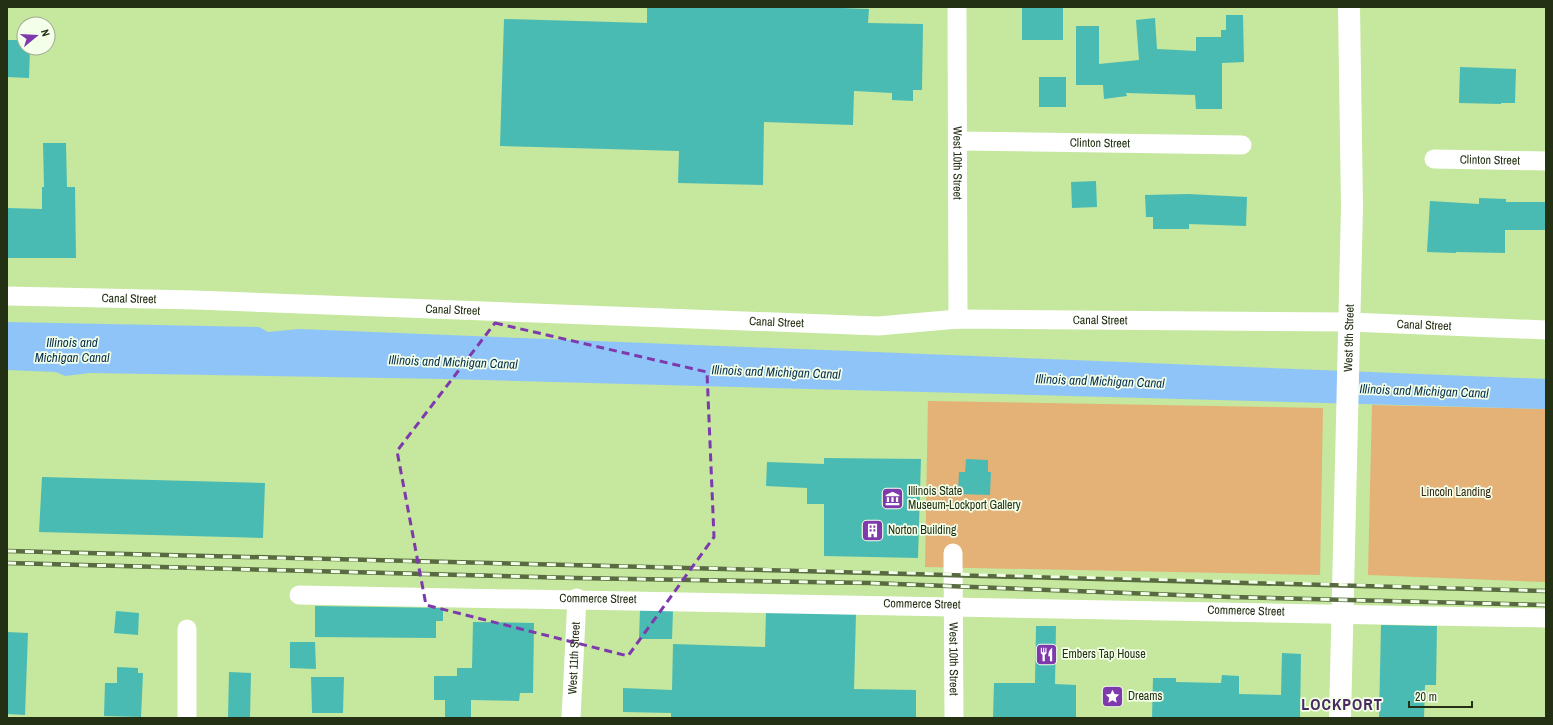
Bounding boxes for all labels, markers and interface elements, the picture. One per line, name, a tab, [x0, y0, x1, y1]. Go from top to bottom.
north arrow	[16, 16, 56, 56]
text: N	[38, 28, 53, 38]
street label: West 10th Street	[949, 126, 966, 200]
street label: Clinton Street	[1070, 135, 1131, 151]
street label: Clinton Street	[1460, 151, 1521, 169]
street label: Canal Street	[101, 290, 157, 307]
street label: Canal Street	[425, 301, 481, 319]
street label: West 9th Street	[1340, 304, 1358, 372]
street label: Canal Street	[1073, 312, 1128, 328]
street label: Canal Street	[749, 313, 804, 331]
street label: Canal Street	[1396, 316, 1452, 334]
water label: Illinois and Michigan Canal	[35, 334, 110, 366]
water label: Illinois and Michigan Canal	[388, 351, 518, 373]
water label: Illinois and Michigan Canal	[711, 361, 841, 383]
water label: Illinois and Michigan Canal	[1035, 370, 1165, 392]
water label: Illinois and Michigan Canal	[1359, 380, 1489, 402]
place label: Illinois State Museum-Lockport Gallery	[908, 483, 1021, 513]
park label: Lincoln Landing	[1421, 484, 1492, 500]
museum icon: Illinois State Museum-Lockport Gallery	[879, 485, 905, 511]
building icon: Norton Building	[859, 517, 885, 543]
place label: Norton Building	[888, 522, 957, 538]
street label: Commerce Street	[559, 590, 637, 607]
street label: Commerce Street	[883, 595, 961, 613]
street label: Commerce Street	[1207, 602, 1285, 619]
street label: West 11th Street	[564, 621, 584, 695]
street label: West 10th Street	[945, 622, 962, 696]
restaurant icon: Embers Tap House	[1033, 641, 1059, 667]
place label: Embers Tap House	[1062, 646, 1146, 662]
place icon: Dreams	[1099, 683, 1125, 709]
scale bar	[1409, 683, 1472, 709]
place label: Dreams	[1128, 688, 1163, 704]
text: 20 m	[1415, 689, 1437, 705]
district label: LOCKPORT	[1301, 693, 1383, 715]

